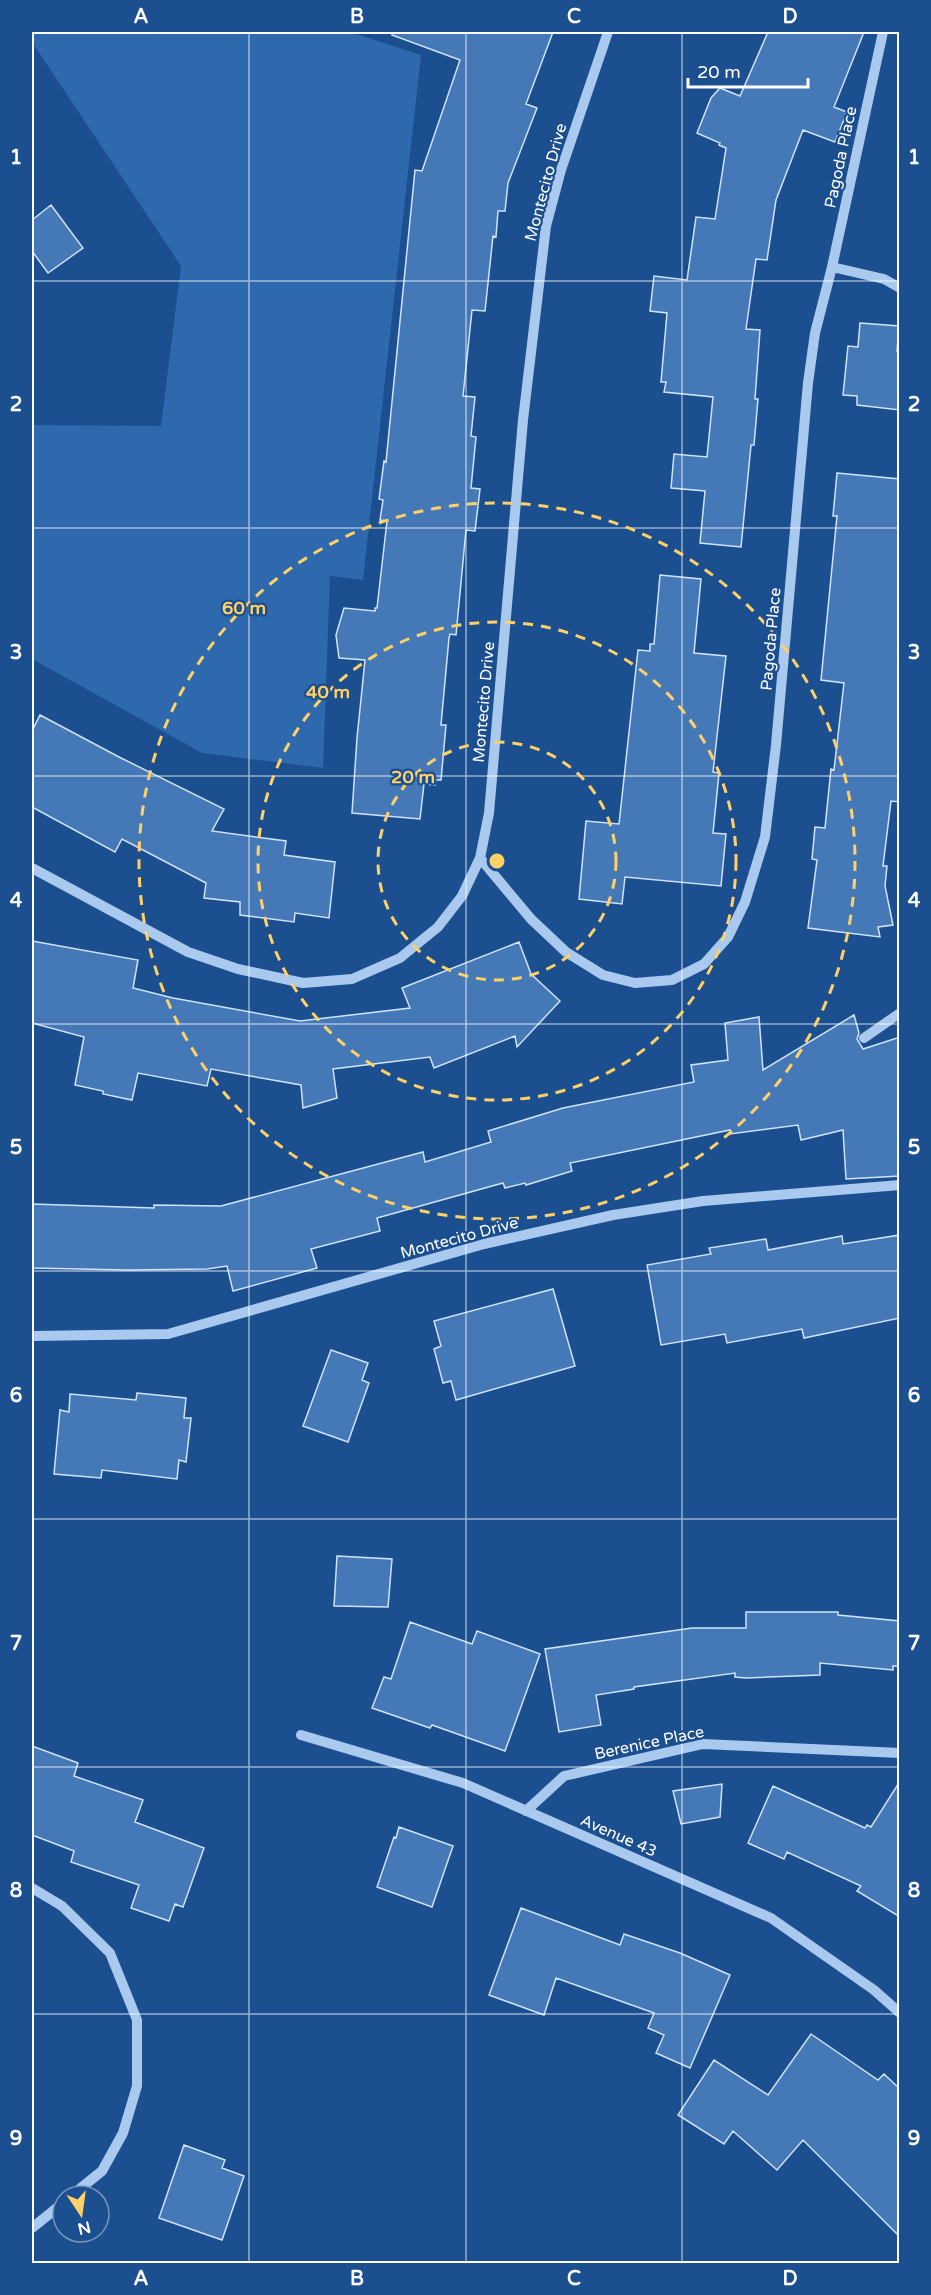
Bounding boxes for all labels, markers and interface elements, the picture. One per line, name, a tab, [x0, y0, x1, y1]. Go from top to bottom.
text: A	[134, 5, 149, 29]
text: B	[350, 5, 364, 29]
text: C	[567, 5, 581, 29]
text: D	[782, 5, 798, 29]
scale bar	[688, 51, 808, 89]
text: 20 m	[697, 61, 741, 83]
street label: Pagoda Place	[820, 104, 862, 210]
street label: Montecito Drive	[521, 121, 571, 243]
text: 1	[10, 146, 22, 170]
text: 1	[908, 146, 920, 170]
text: 2	[10, 393, 22, 417]
text: 2	[908, 393, 920, 417]
street label: Pagoda Place	[757, 587, 785, 692]
text: 60 m	[222, 597, 266, 619]
text: 3	[10, 641, 22, 665]
street label: Montecito Drive	[469, 641, 499, 763]
text: 3	[908, 641, 920, 665]
text: 40 m	[306, 681, 350, 703]
text: 20 m	[391, 766, 435, 788]
centre of rings	[487, 851, 507, 871]
text: 4	[10, 889, 23, 913]
text: 4	[908, 889, 921, 913]
text: 5	[10, 1136, 22, 1160]
text: 5	[908, 1136, 920, 1160]
street label: Montecito Drive	[398, 1213, 520, 1263]
text: 6	[10, 1384, 22, 1408]
text: 6	[908, 1384, 920, 1408]
text: 7	[10, 1632, 22, 1656]
text: 7	[908, 1632, 920, 1656]
street label: Berenice Place	[593, 1722, 706, 1764]
street label: Avenue 43	[577, 1810, 660, 1862]
text: 8	[10, 1879, 22, 1903]
text: 8	[908, 1879, 920, 1903]
text: 9	[10, 2127, 22, 2151]
text: 9	[908, 2127, 920, 2151]
north arrow	[51, 2184, 111, 2244]
text: N	[76, 2216, 93, 2239]
text: A	[134, 2267, 149, 2291]
text: B	[350, 2267, 364, 2291]
text: C	[567, 2267, 581, 2291]
text: D	[782, 2267, 798, 2291]

